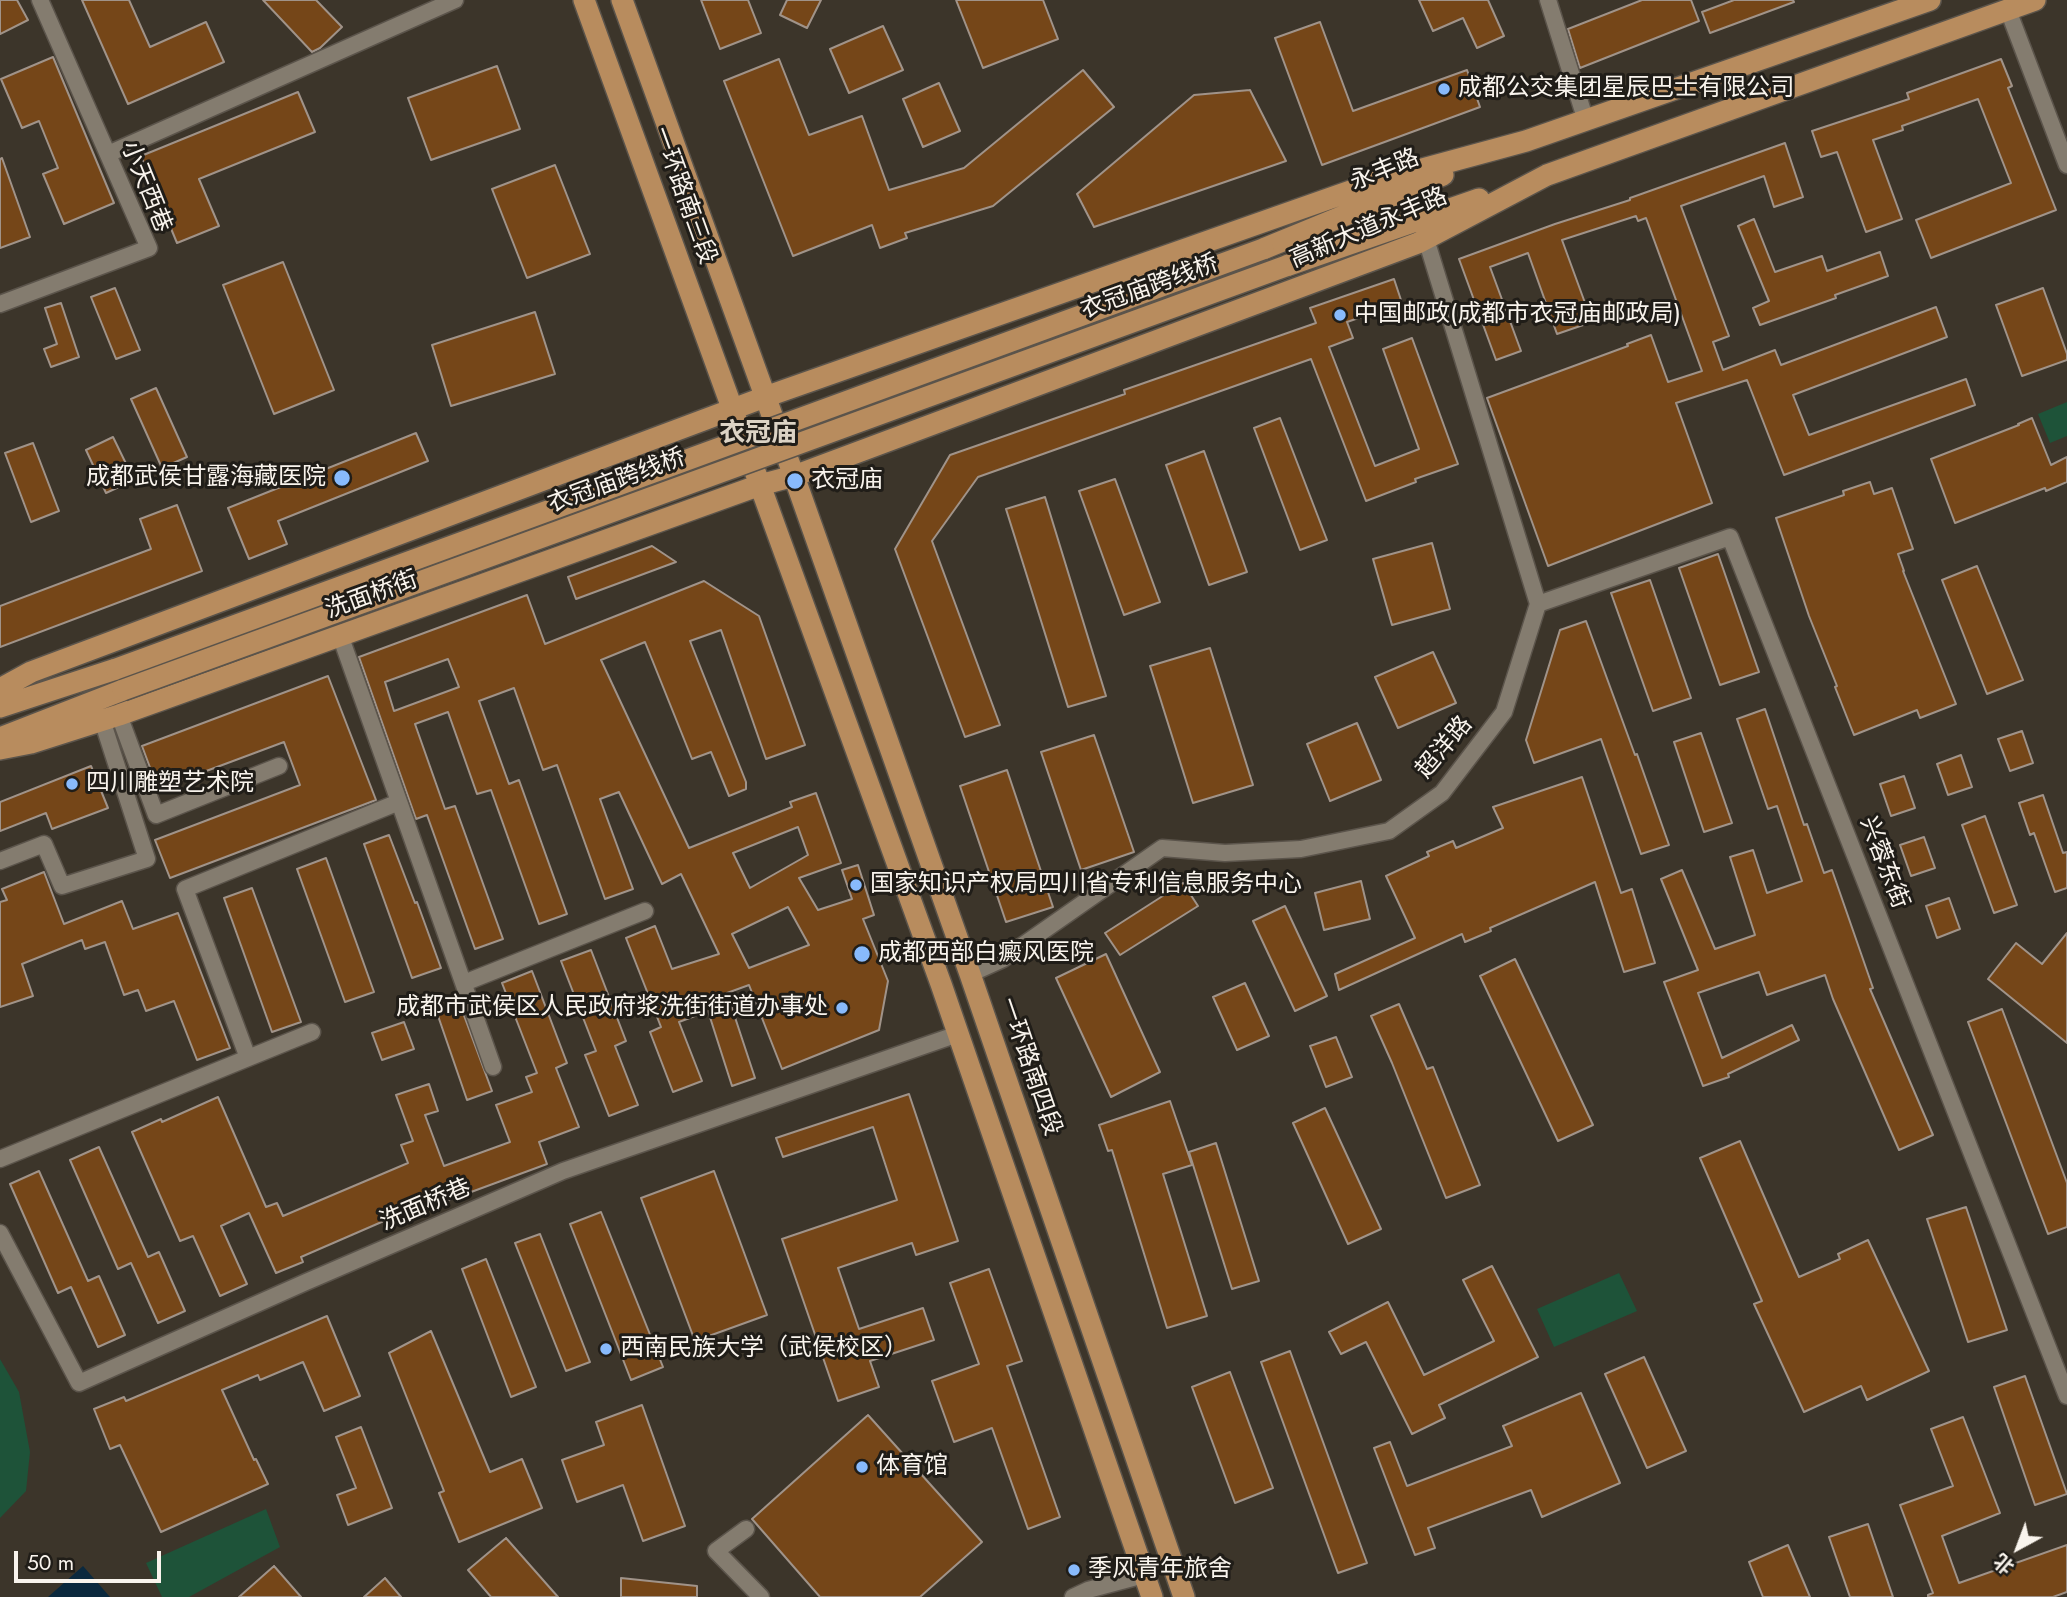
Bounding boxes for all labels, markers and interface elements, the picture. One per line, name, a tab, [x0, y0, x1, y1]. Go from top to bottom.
place label: 成都公交集团星辰巴士有限公司	[1458, 75, 1794, 103]
marker: 成都公交集团星辰巴士有限公司	[1436, 81, 1452, 97]
street label: 一环路南三段	[645, 123, 721, 269]
street label: 小天西巷	[114, 137, 176, 237]
street label: 永丰路	[1346, 144, 1424, 198]
street label: 高新大道永丰路	[1286, 183, 1452, 275]
street label: 衣冠庙跨线桥	[1077, 250, 1223, 326]
place label: 中国邮政(成都市衣冠庙邮政局)	[1354, 301, 1681, 329]
marker: 中国邮政(成都市衣冠庙邮政局)	[1332, 307, 1348, 323]
district label: 衣冠庙	[719, 419, 797, 451]
street label: 衣冠庙跨线桥	[544, 444, 690, 520]
place label: 成都武侯甘露海藏医院	[86, 464, 326, 492]
place label: 衣冠庙	[811, 467, 883, 495]
marker: 成都武侯甘露海藏医院	[332, 468, 352, 488]
marker: 衣冠庙	[785, 471, 805, 491]
street label: 洗面桥街	[322, 566, 422, 626]
street label: 超洋路	[1411, 711, 1479, 785]
place label: 四川雕塑艺术院	[86, 770, 254, 798]
marker: 四川雕塑艺术院	[64, 776, 80, 792]
street label: 兴蓉东街	[1852, 813, 1914, 913]
place label: 国家知识产权局四川省专利信息服务中心	[870, 871, 1302, 899]
marker: 国家知识产权局四川省专利信息服务中心	[848, 877, 864, 893]
place label: 成都西部白癜风医院	[878, 940, 1094, 968]
marker: 成都西部白癜风医院	[852, 944, 872, 964]
place label: 成都市武侯区人民政府浆洗街街道办事处	[396, 994, 828, 1022]
street label: 一环路南四段	[992, 994, 1066, 1140]
marker: 成都市武侯区人民政府浆洗街街道办事处	[834, 1000, 850, 1016]
street label: 洗面桥巷	[376, 1174, 476, 1238]
place label: 西南民族大学（武侯校区）	[620, 1335, 908, 1363]
marker: 西南民族大学（武侯校区）	[598, 1341, 614, 1357]
place label: 体育馆	[876, 1453, 948, 1481]
marker: 体育馆	[854, 1459, 870, 1475]
north arrow	[1983, 1513, 2053, 1583]
scale bar	[18, 1538, 164, 1582]
text: 50 m	[27, 1548, 74, 1578]
text: 北	[1988, 1548, 2020, 1581]
place label: 季风青年旅舍	[1088, 1556, 1232, 1584]
marker: 季风青年旅舍	[1066, 1562, 1082, 1578]

